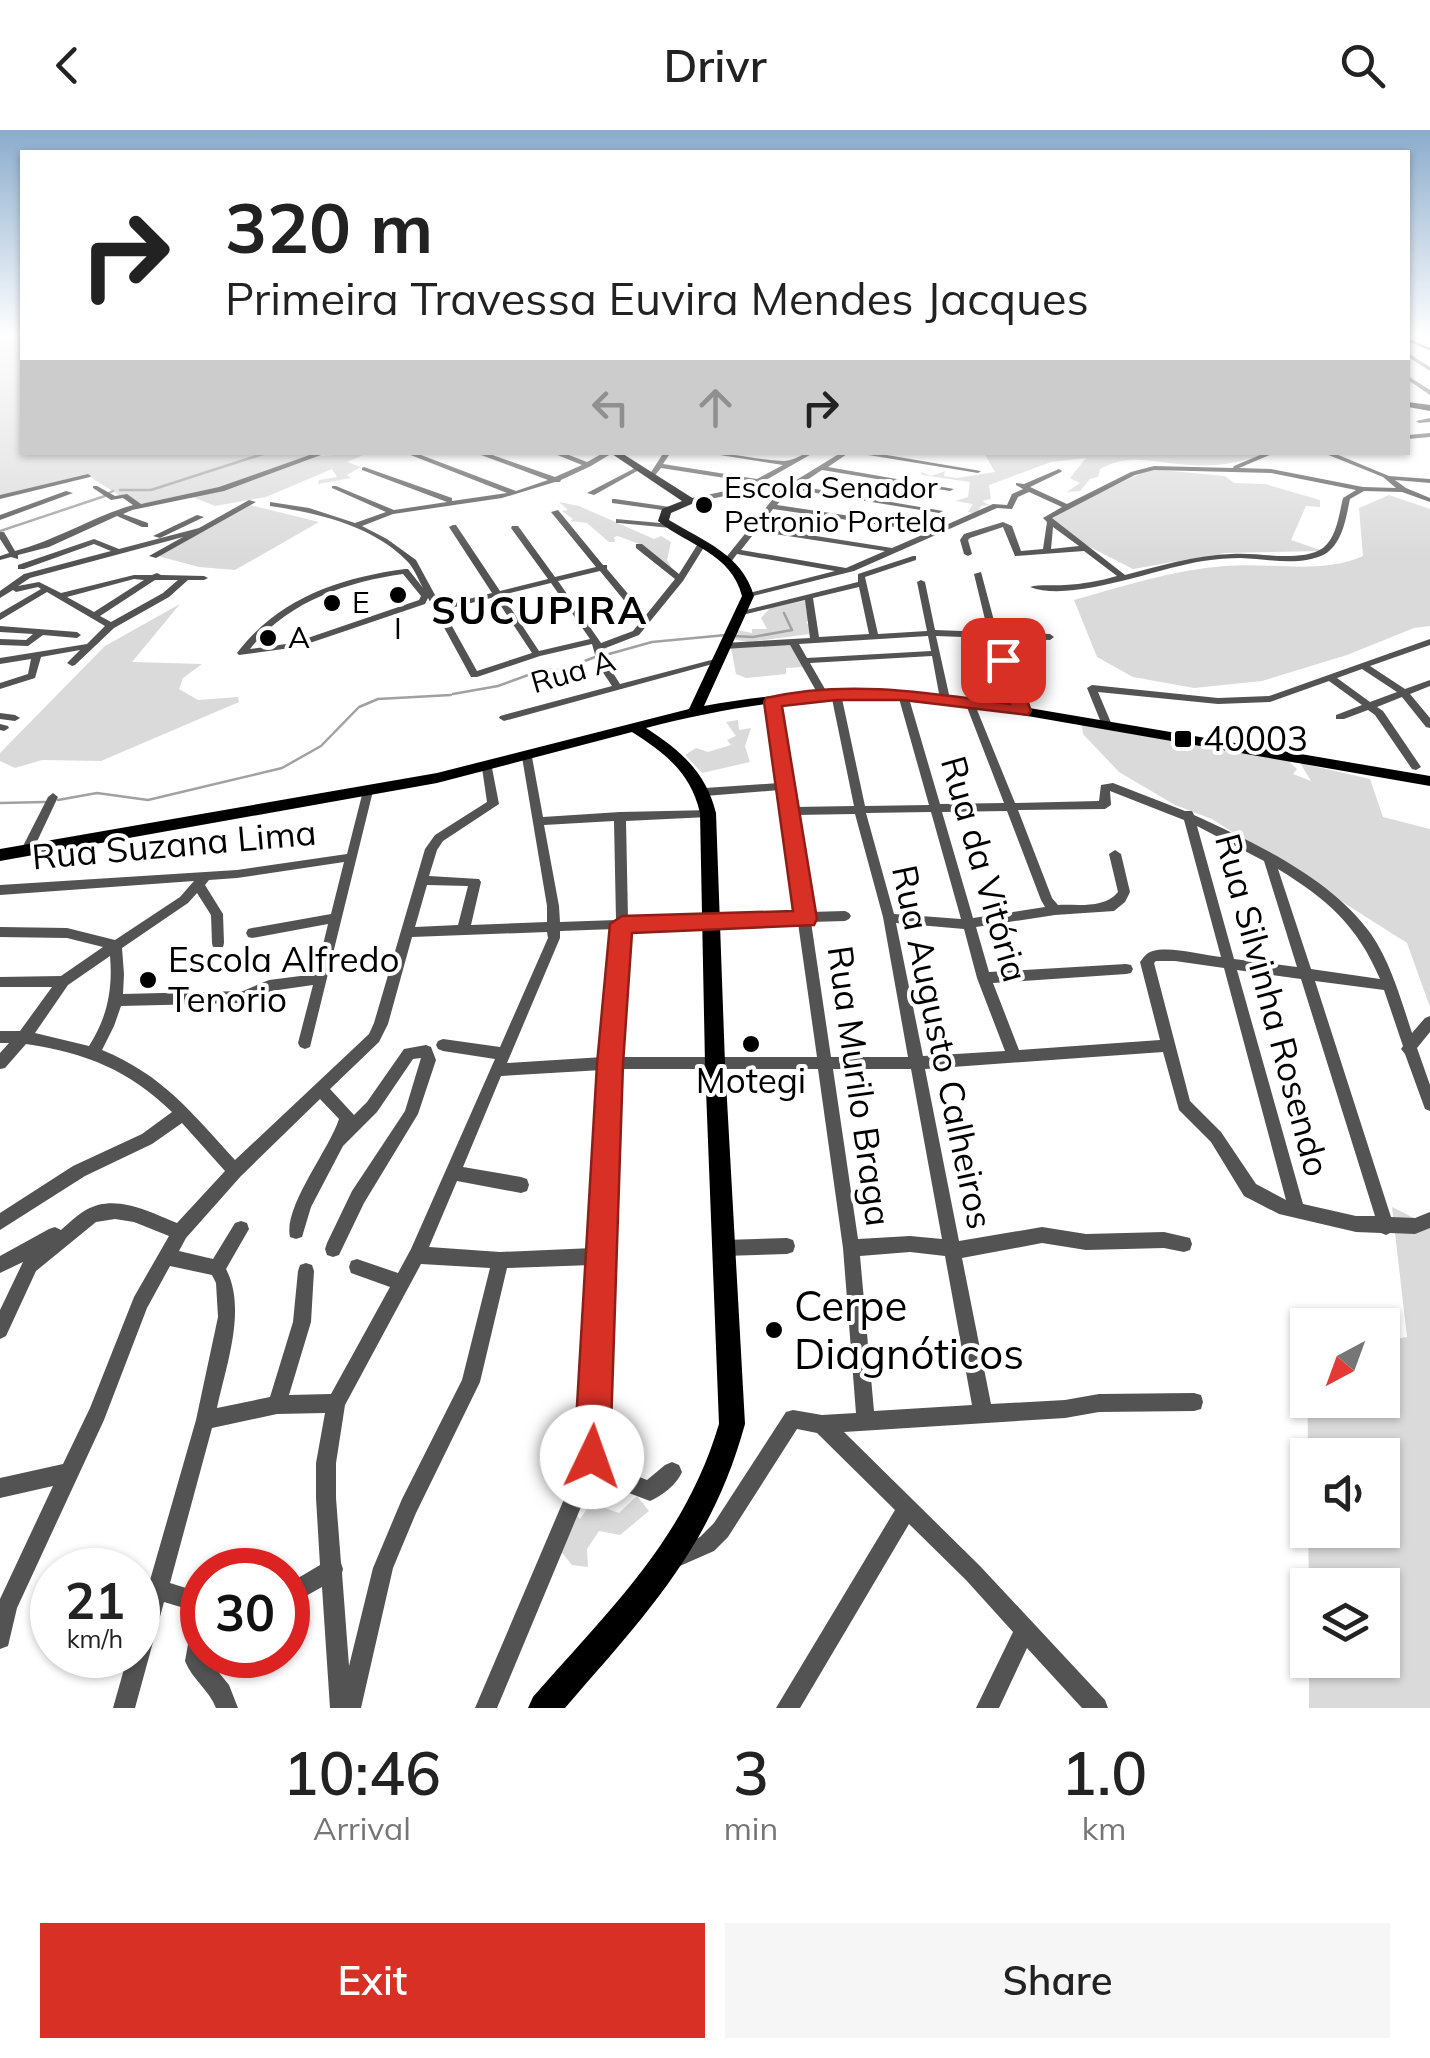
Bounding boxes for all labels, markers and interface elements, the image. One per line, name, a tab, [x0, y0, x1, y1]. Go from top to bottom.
text: Drivr	[663, 37, 767, 93]
icon: back	[40, 38, 95, 93]
icon: search	[1335, 38, 1390, 93]
text: 320 m	[225, 183, 433, 271]
icon: right	[60, 190, 190, 320]
text: Primeira Travessa Euvira Mendes Jacques	[225, 270, 1089, 326]
icon: left	[583, 380, 638, 435]
icon: ahead	[688, 380, 743, 435]
icon: right	[793, 380, 848, 435]
place label: Escola Senador Petronio Portela	[724, 468, 947, 540]
marker: Escola Senador Petronio Portela	[693, 494, 715, 516]
place label: E	[352, 583, 370, 621]
marker: I	[387, 584, 409, 606]
district label: SUCUPIRA	[431, 586, 649, 634]
marker: E	[321, 592, 343, 614]
place label: I	[394, 609, 402, 647]
place label: A	[288, 618, 310, 656]
pin	[961, 618, 1046, 703]
marker: A	[257, 627, 279, 649]
icon: arrive	[976, 633, 1031, 688]
street label: Rua A	[526, 641, 619, 701]
place label: 40003	[1203, 716, 1308, 760]
marker: 40003	[1172, 728, 1194, 750]
street label: Rua da Vitória	[932, 751, 1038, 987]
street label: Rua Suzana Lima	[30, 810, 318, 878]
street label: Rua Silvinha Rosendo	[1206, 829, 1340, 1181]
street label: Rua Augusto Calheiros	[883, 861, 1003, 1233]
place label: Escola Alfredo Tenorio	[168, 937, 400, 1021]
street label: Rua Murilo Braga	[819, 943, 901, 1229]
marker: Escola Alfredo Tenorio	[137, 969, 159, 991]
marker: Motegi	[740, 1033, 762, 1055]
place label: Motegi	[696, 1058, 806, 1102]
place label: Cerpe Diagnóticos	[794, 1279, 1024, 1380]
north arrow	[1290, 1308, 1400, 1418]
map controls	[1290, 1308, 1400, 1678]
marker: Cerpe Diagnóticos	[763, 1319, 785, 1341]
position arrow	[540, 1405, 644, 1509]
button: sound	[1290, 1438, 1400, 1548]
speed limit sign: 30	[180, 1548, 310, 1678]
button: layers	[1290, 1568, 1400, 1678]
text: 21	[65, 1569, 125, 1632]
text: km/h	[67, 1623, 123, 1654]
text: 10:46	[283, 1735, 441, 1810]
text: 3	[733, 1735, 769, 1810]
text: 1.0	[1061, 1735, 1147, 1810]
text: Arrival	[313, 1808, 411, 1848]
text: min	[724, 1808, 778, 1848]
text: km	[1082, 1808, 1126, 1848]
button: Exit	[40, 1923, 705, 2038]
button: Share	[725, 1923, 1390, 2038]

